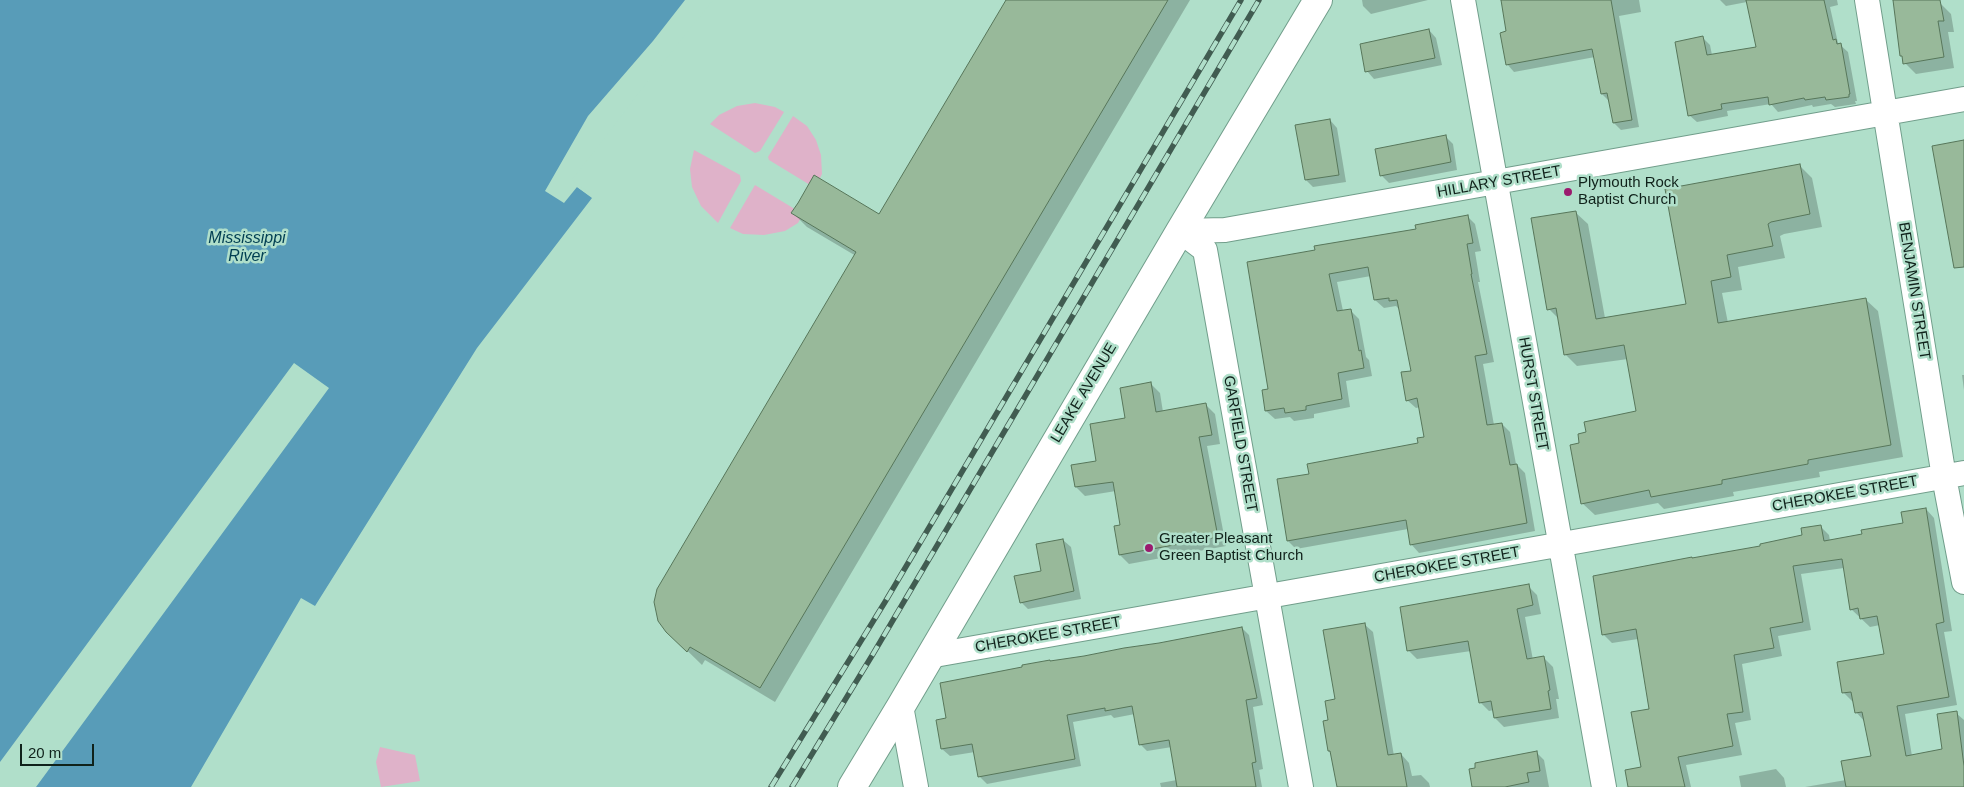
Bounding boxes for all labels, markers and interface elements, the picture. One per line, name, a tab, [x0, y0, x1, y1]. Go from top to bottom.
street label: HILLARY STREET	[1436, 162, 1562, 202]
place label: Plymouth Rock Baptist Church	[1578, 174, 1679, 209]
marker: Plymouth Rock Baptist Church	[1562, 186, 1574, 198]
street label: BENJAMIN STREET	[1894, 221, 1934, 361]
water label: Mississippi River	[208, 229, 286, 267]
street label: HURST STREET	[1514, 336, 1552, 452]
street label: LEAKE AVENUE	[1047, 340, 1121, 446]
street label: GARFIELD STREET	[1219, 374, 1261, 514]
street label: CHEROKEE STREET	[1771, 472, 1919, 516]
place label: Greater Pleasant Green Baptist Church	[1159, 530, 1303, 565]
marker: Greater Pleasant Green Baptist Church	[1143, 542, 1155, 554]
street label: CHEROKEE STREET	[1373, 543, 1521, 587]
street label: CHEROKEE STREET	[974, 613, 1122, 657]
scale bar	[22, 734, 96, 766]
text: 20 m	[28, 744, 61, 761]

